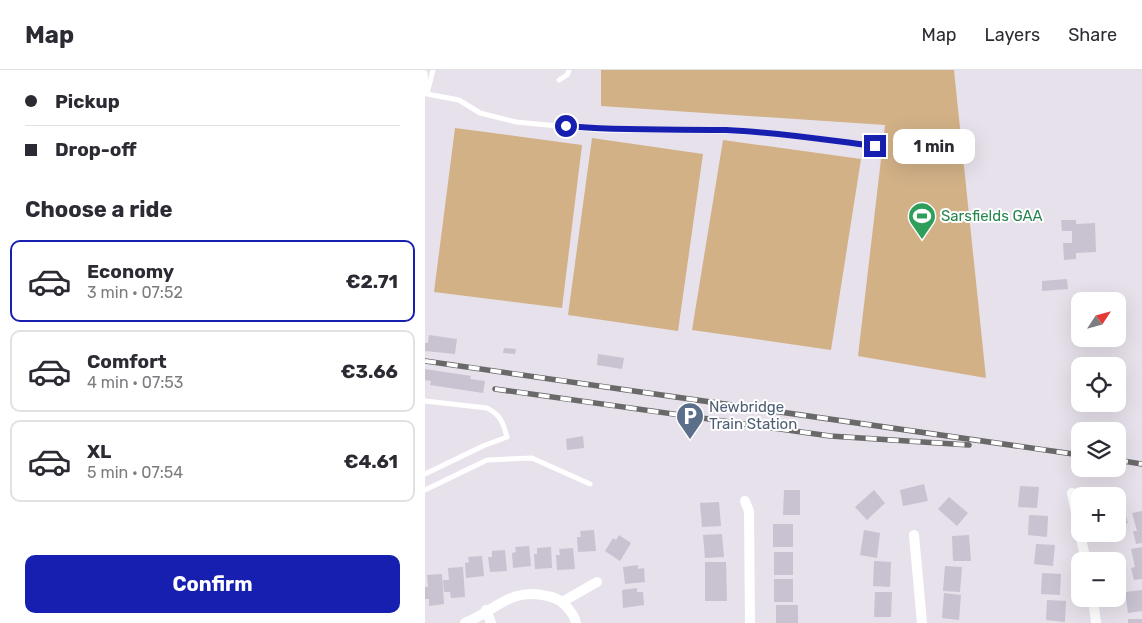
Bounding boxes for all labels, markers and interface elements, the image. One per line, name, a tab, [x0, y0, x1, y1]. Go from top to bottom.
text: Map	[25, 21, 74, 49]
text: Map	[922, 24, 957, 46]
text: Layers	[985, 24, 1040, 46]
text: Share	[1068, 24, 1117, 46]
text: Pickup	[55, 90, 120, 113]
route start	[555, 115, 577, 137]
callout: 1 min	[893, 128, 975, 164]
route end	[864, 135, 886, 157]
text: 1 min	[914, 137, 954, 156]
text: Drop-off	[55, 138, 137, 161]
text: Choose a ride	[25, 196, 172, 223]
sports icon: Sarsfields GAA	[907, 201, 937, 240]
place label: Sarsfields GAA	[941, 207, 1043, 225]
icon: car	[27, 259, 72, 304]
text: Economy	[87, 260, 174, 283]
text: €2.71	[346, 270, 398, 293]
text: 3 min · 07:52	[87, 283, 183, 302]
north arrow	[1071, 292, 1126, 348]
map controls	[1071, 292, 1126, 607]
icon: car	[27, 349, 72, 394]
text: Comfort	[87, 350, 167, 373]
button: locate	[1071, 357, 1126, 412]
text: €3.66	[341, 360, 398, 383]
text: 4 min · 07:53	[87, 373, 183, 392]
place label: Newbridge Train Station	[709, 398, 797, 433]
parking icon: Newbridge Train Station	[675, 401, 705, 440]
button: layers	[1071, 422, 1126, 477]
icon: car	[27, 439, 72, 484]
text: XL	[87, 440, 111, 463]
text: €4.61	[344, 450, 398, 473]
text: 5 min · 07:54	[87, 463, 183, 482]
button: +	[1071, 487, 1126, 542]
button: −	[1071, 552, 1126, 607]
button: Confirm	[25, 555, 400, 613]

